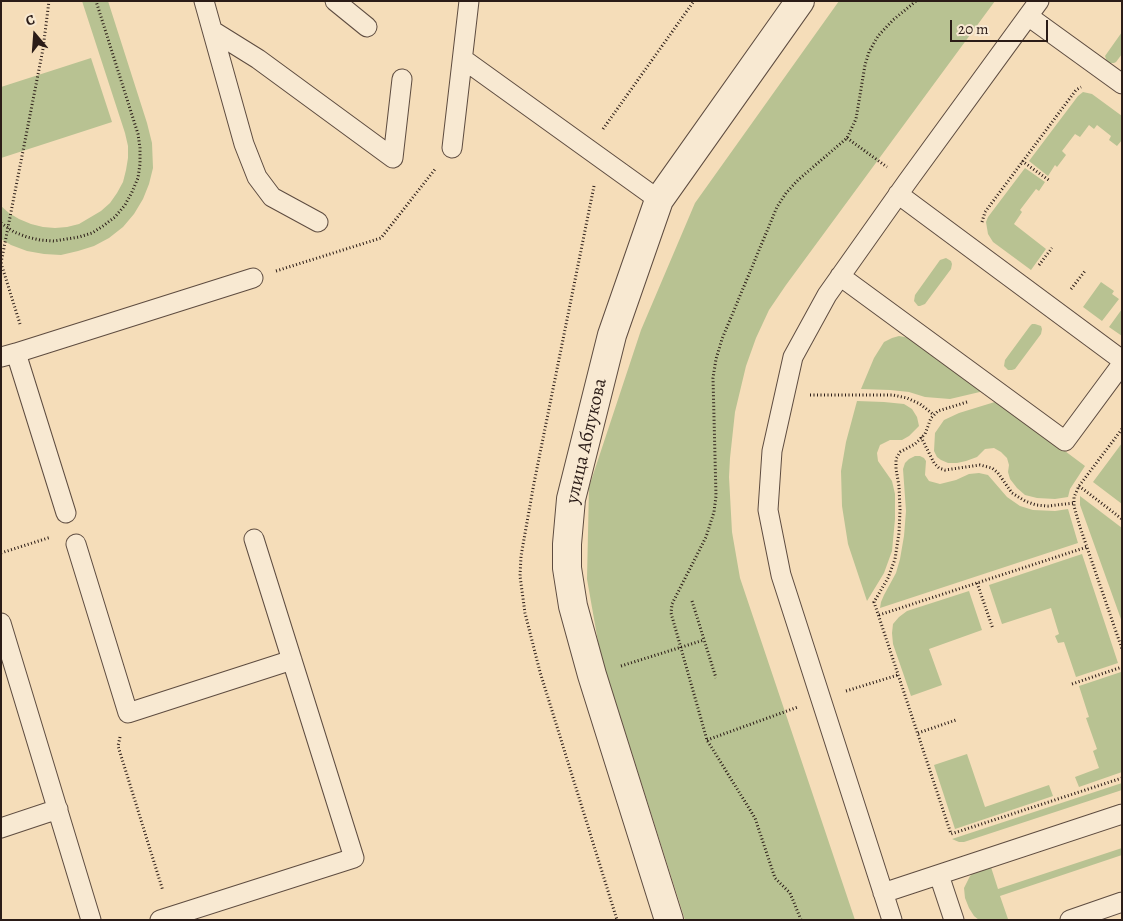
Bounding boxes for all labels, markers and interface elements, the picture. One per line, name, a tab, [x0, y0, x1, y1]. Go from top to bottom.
north arrow	[10, 10, 60, 60]
text: С	[23, 10, 37, 31]
scale bar	[953, 10, 1050, 42]
text: 20 m	[958, 19, 989, 39]
street label: улица Аблукова	[561, 376, 613, 506]

